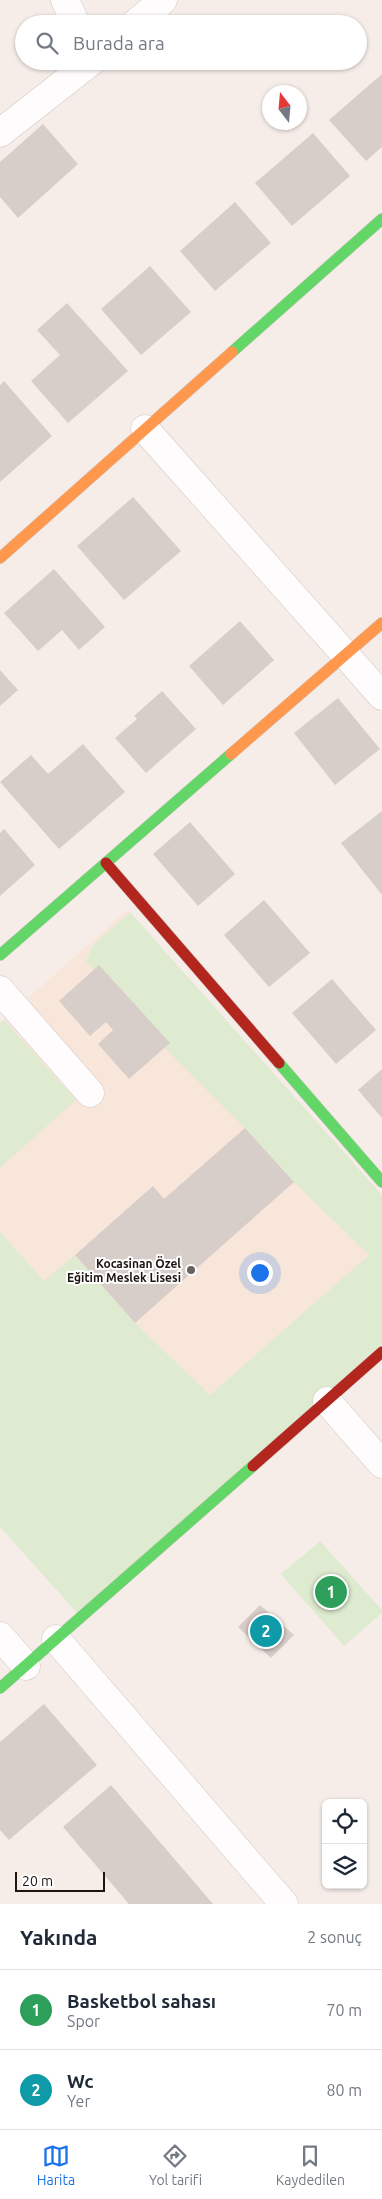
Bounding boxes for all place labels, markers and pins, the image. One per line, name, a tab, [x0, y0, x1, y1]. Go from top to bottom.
place label: Kocasinan Özel Eğitim Meslek Lisesi	[67, 1256, 181, 1284]
marker: Kocasinan Özel Eğitim Meslek Lisesi	[185, 1264, 197, 1276]
pin: 1	[315, 1573, 347, 1611]
pin: 2	[250, 1612, 282, 1650]

